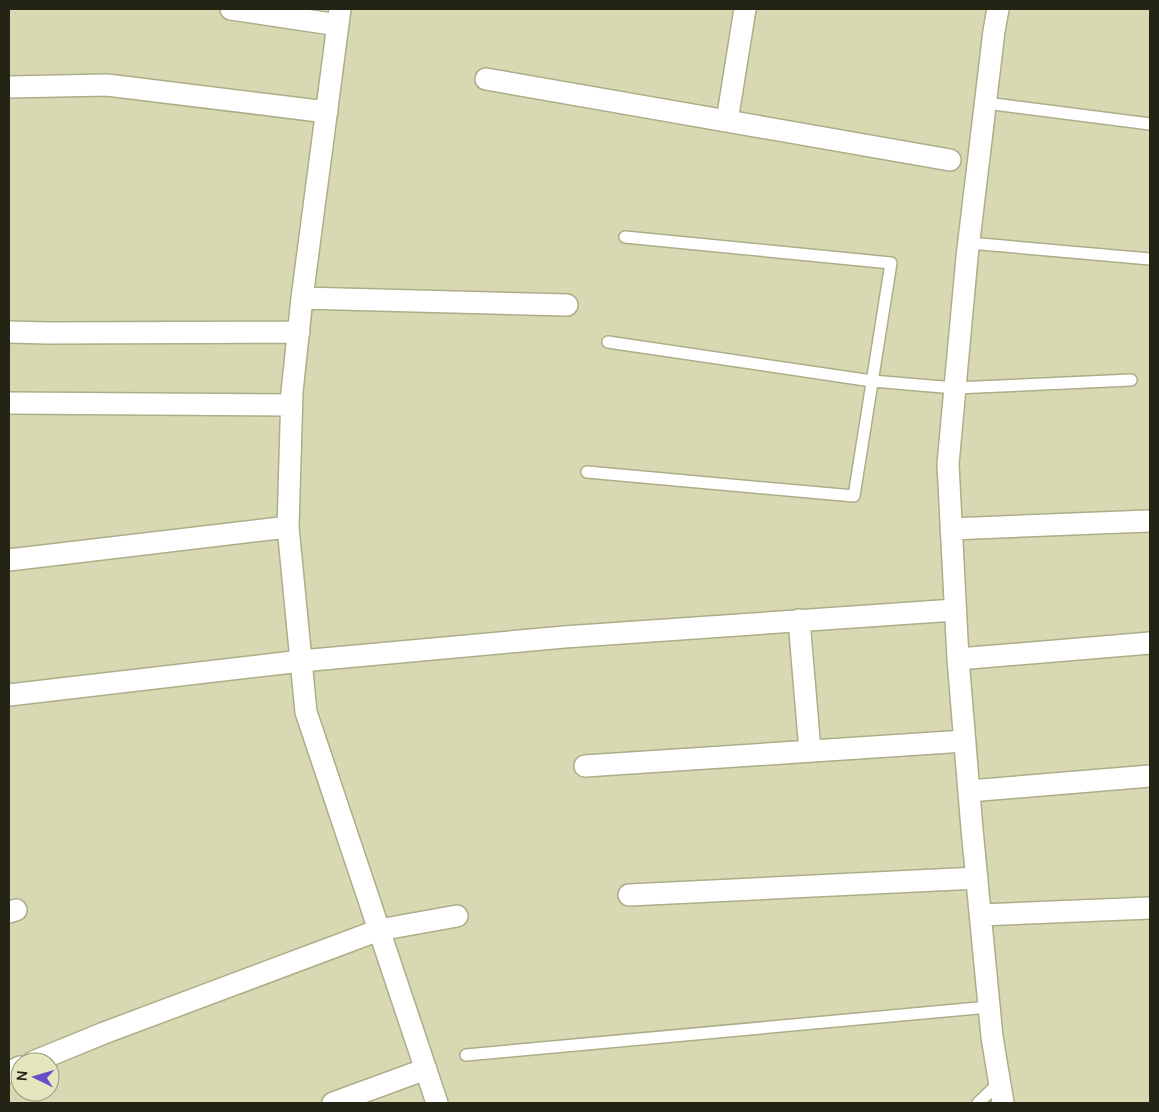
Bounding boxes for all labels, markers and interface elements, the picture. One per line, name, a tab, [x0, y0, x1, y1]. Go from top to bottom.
north arrow	[10, 1052, 60, 1102]
text: N	[12, 1070, 31, 1082]

